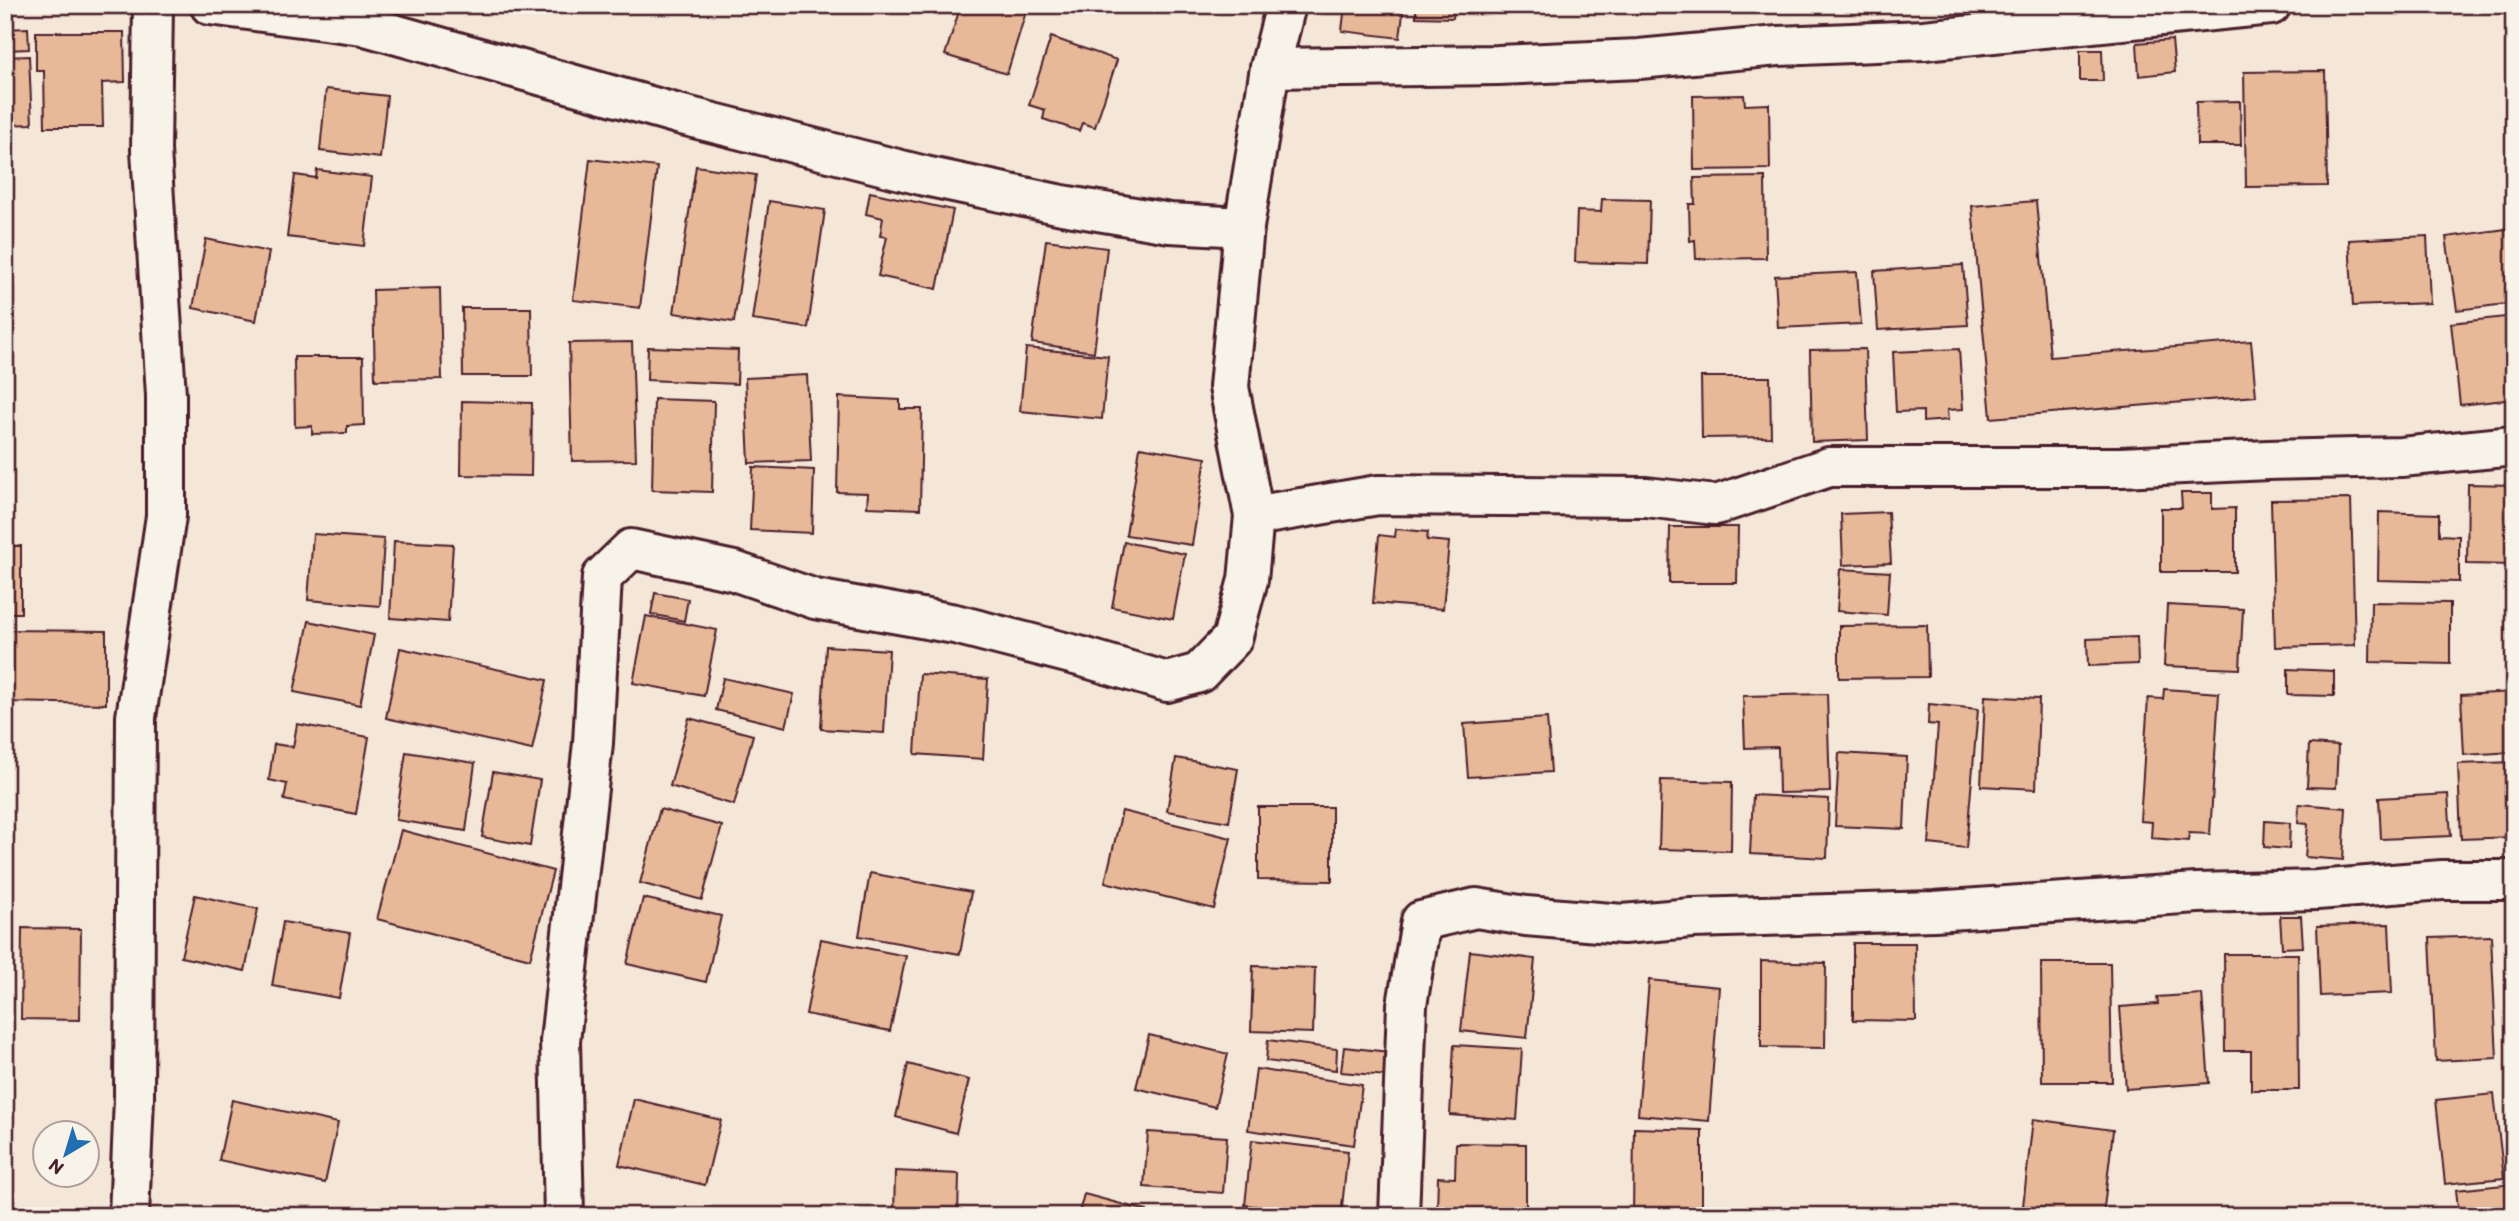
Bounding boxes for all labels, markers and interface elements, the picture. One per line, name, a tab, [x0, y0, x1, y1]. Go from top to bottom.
north arrow	[32, 1120, 102, 1190]
text: N	[44, 1154, 68, 1180]

